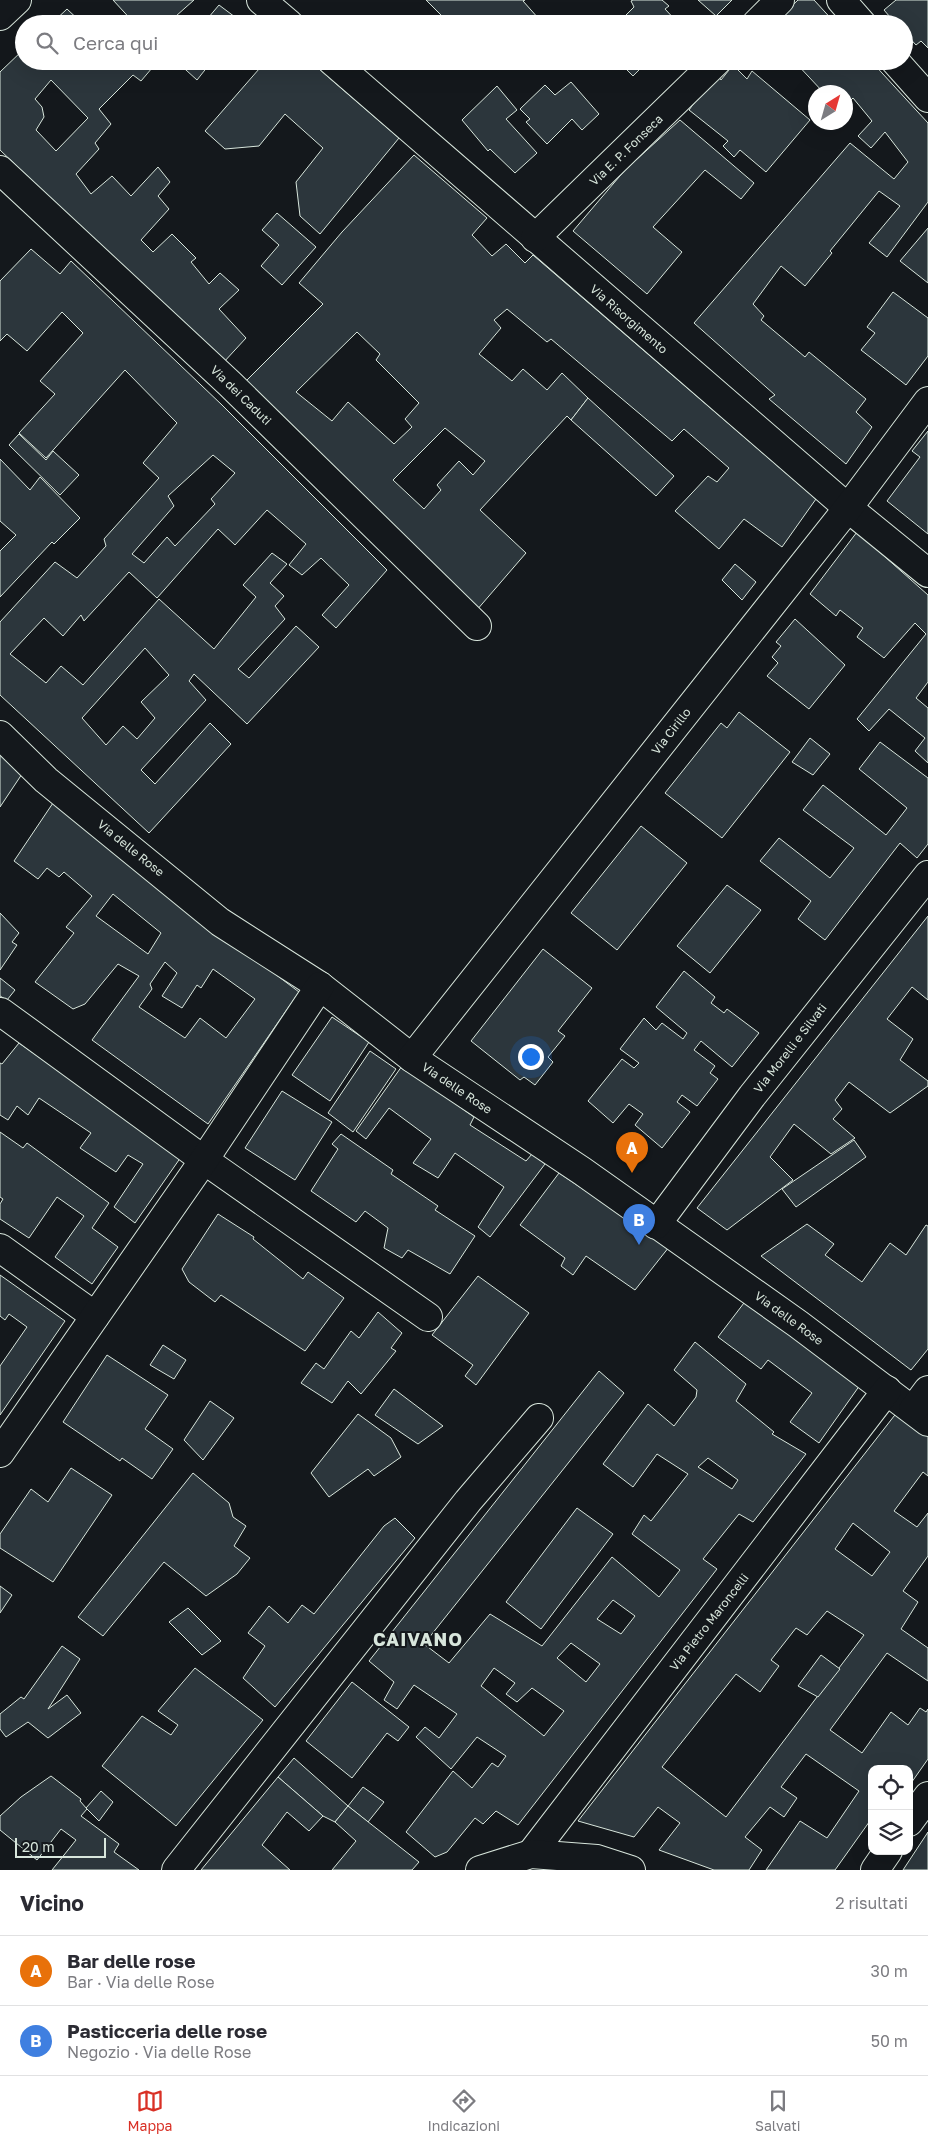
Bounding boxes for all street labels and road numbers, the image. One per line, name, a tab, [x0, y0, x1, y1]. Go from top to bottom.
street label: Via E. P. Fonseca	[586, 111, 666, 189]
street label: Via Risorgimento	[587, 281, 671, 357]
street label: Via dei Caduti	[207, 362, 275, 428]
street label: Via Cirillo	[648, 705, 694, 757]
street label: Via delle Rose	[95, 817, 167, 879]
street label: Via Morelli e Silvati	[750, 1000, 830, 1096]
street label: Via delle Rose	[419, 1059, 495, 1117]
street label: Via delle Rose	[752, 1288, 826, 1348]
street label: Via Pietro Maroncelli	[666, 1570, 752, 1674]

